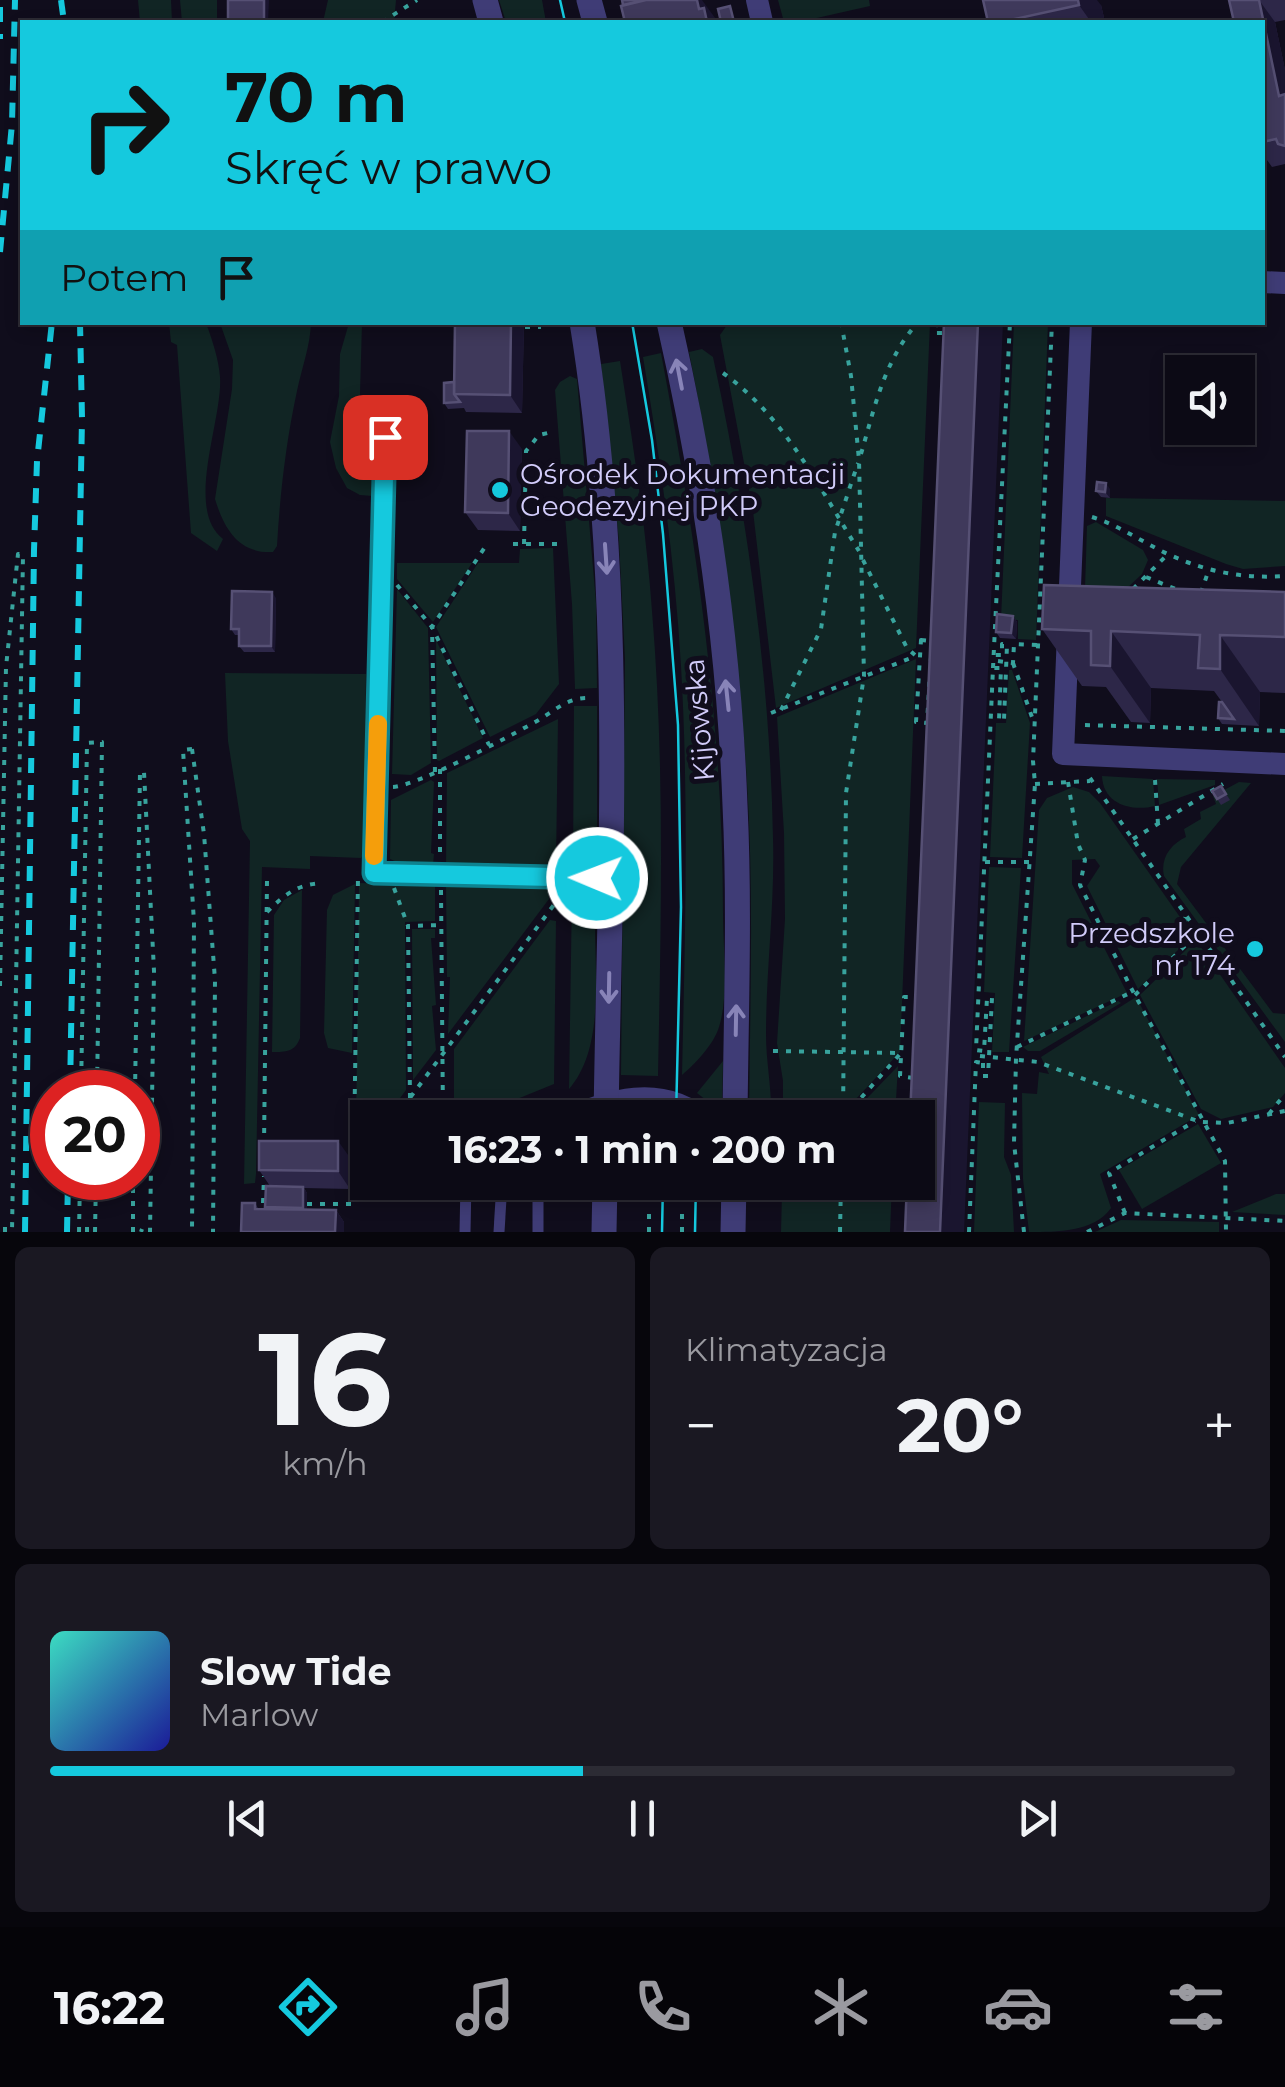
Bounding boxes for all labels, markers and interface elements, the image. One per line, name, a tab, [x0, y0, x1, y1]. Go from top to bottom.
text: 70 m	[225, 54, 408, 140]
icon: right	[60, 60, 190, 190]
text: Skręć w prawo	[225, 140, 552, 195]
icon: arrive	[209, 250, 264, 305]
text: Potem	[60, 254, 189, 301]
map controls	[1165, 355, 1255, 445]
button: sound	[1165, 355, 1255, 445]
one-way arrow	[669, 359, 688, 391]
pin	[343, 395, 428, 480]
icon: arrive	[358, 410, 413, 465]
place label: Ośrodek Dokumentacji Geodezyjnej PKP	[520, 457, 845, 523]
marker: Ośrodek Dokumentacji Geodezyjnej PKP	[489, 479, 511, 501]
one-way arrow	[597, 542, 616, 574]
street label: Kijowska	[677, 657, 721, 783]
one-way arrow	[718, 680, 737, 712]
position arrow	[545, 826, 649, 930]
place label: Przedszkole nr 174	[1068, 916, 1235, 982]
marker: Przedszkole nr 174	[1244, 938, 1266, 960]
one-way arrow	[599, 972, 618, 1004]
one-way arrow	[726, 1005, 746, 1038]
speed limit sign: 20	[30, 1070, 160, 1200]
text: 16:23 · 1 min · 200 m	[449, 1126, 836, 1173]
text: 16	[258, 1299, 392, 1458]
text: Klimatyzacja	[685, 1330, 888, 1369]
text: 20°	[897, 1379, 1023, 1471]
text: −	[685, 1392, 717, 1459]
text: +	[1203, 1392, 1235, 1459]
text: km/h	[282, 1444, 368, 1483]
text: Slow Tide	[200, 1648, 392, 1695]
text: Marlow	[200, 1695, 318, 1734]
icon: previous	[220, 1791, 275, 1846]
icon: pause	[615, 1791, 670, 1846]
icon: next	[1010, 1791, 1065, 1846]
icon: directions	[273, 1972, 343, 2042]
icon: music	[450, 1972, 520, 2042]
icon: phone	[628, 1972, 698, 2042]
icon: climate	[806, 1972, 876, 2042]
icon: car	[983, 1972, 1053, 2042]
icon: filters	[1161, 1972, 1231, 2042]
text: 16:22	[54, 1980, 165, 2035]

